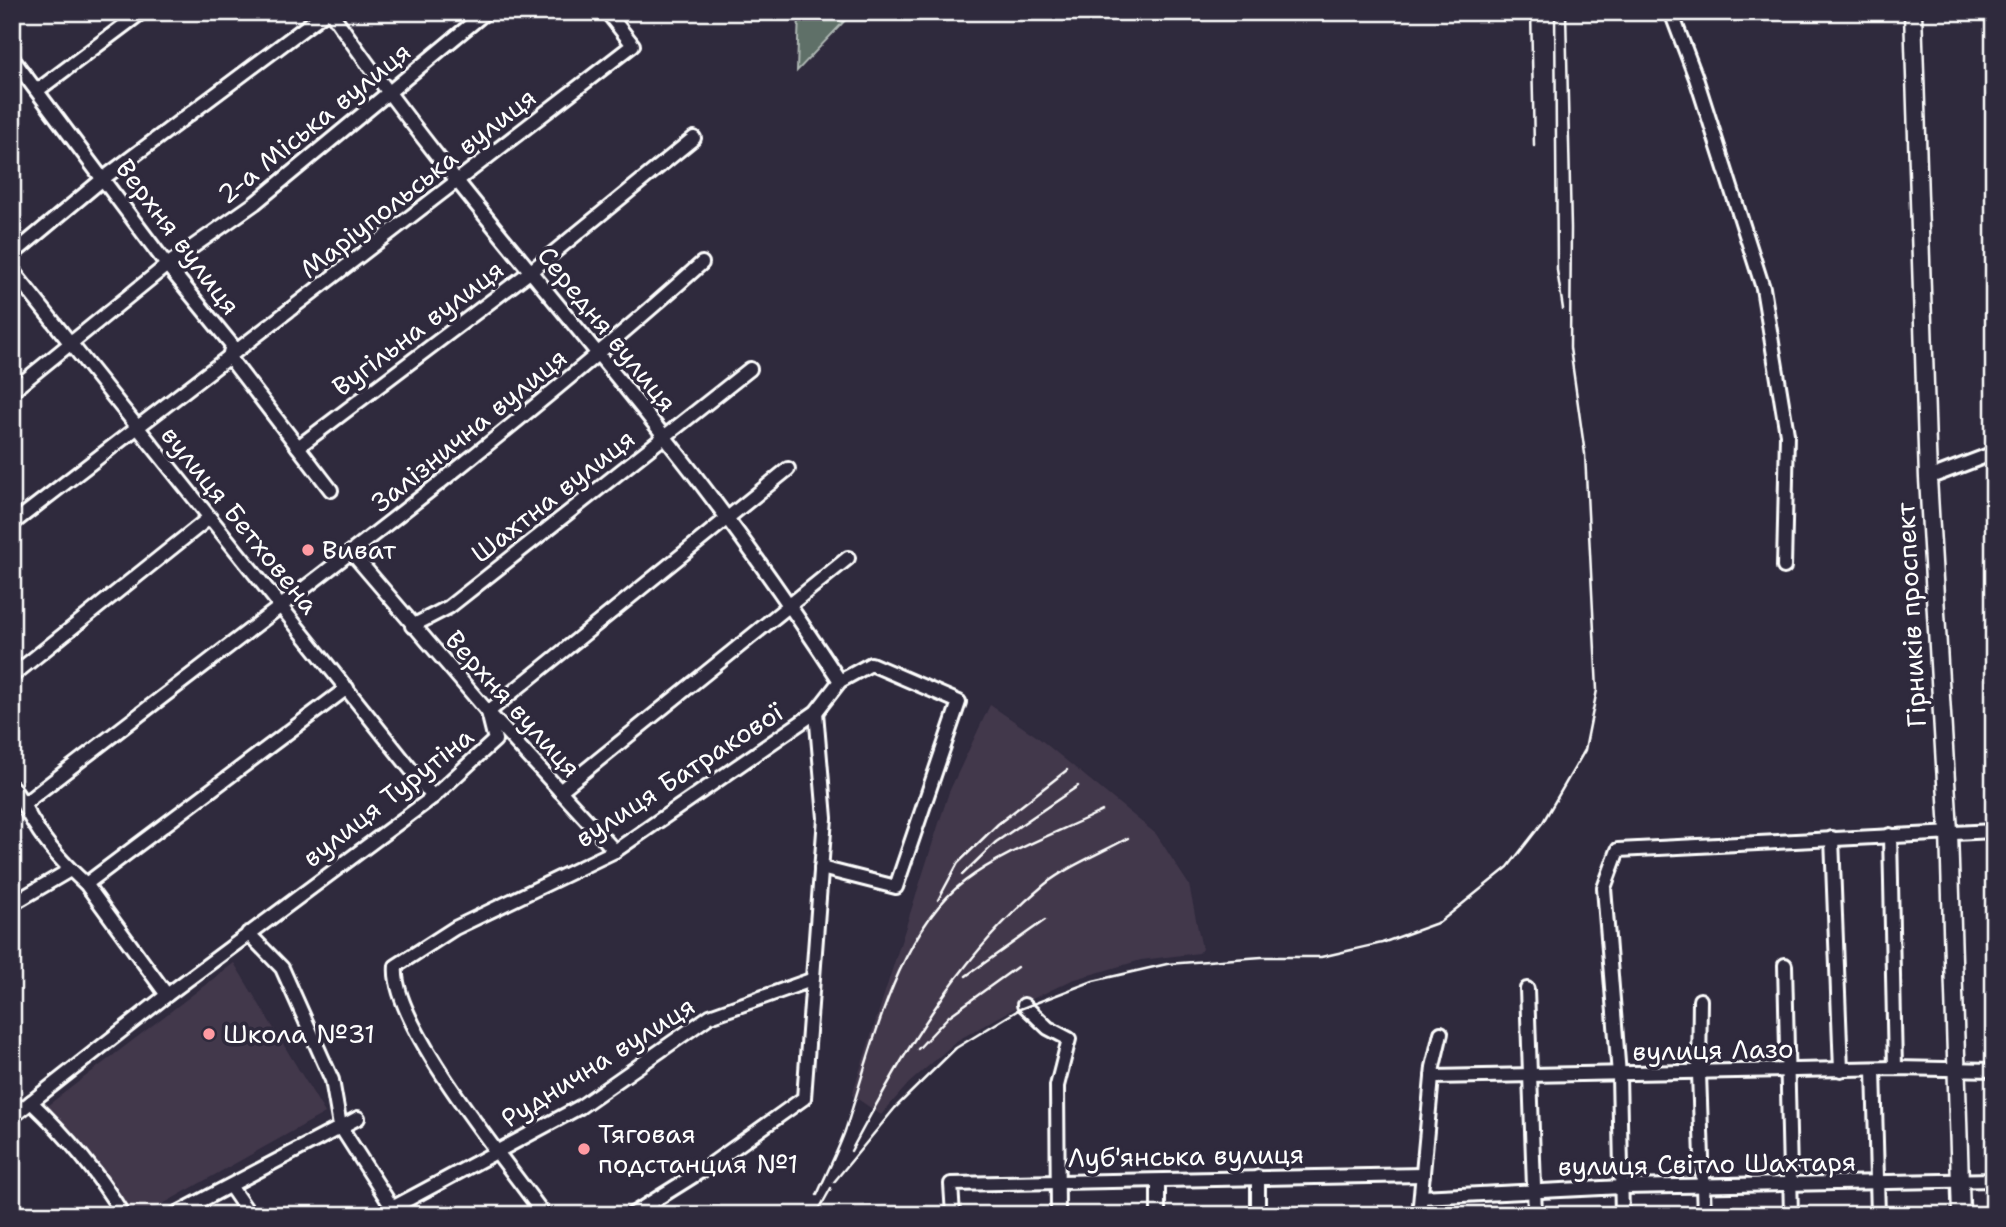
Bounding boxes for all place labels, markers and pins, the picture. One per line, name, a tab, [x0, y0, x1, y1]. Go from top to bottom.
place label: Виват	[322, 532, 397, 567]
marker: Виват	[300, 542, 316, 558]
place label: Школа №31	[223, 1016, 375, 1051]
marker: Школа №31	[201, 1026, 217, 1042]
place label: Тяговая подстанция №1	[598, 1116, 798, 1181]
marker: Тяговая подстанция №1	[576, 1141, 592, 1157]

